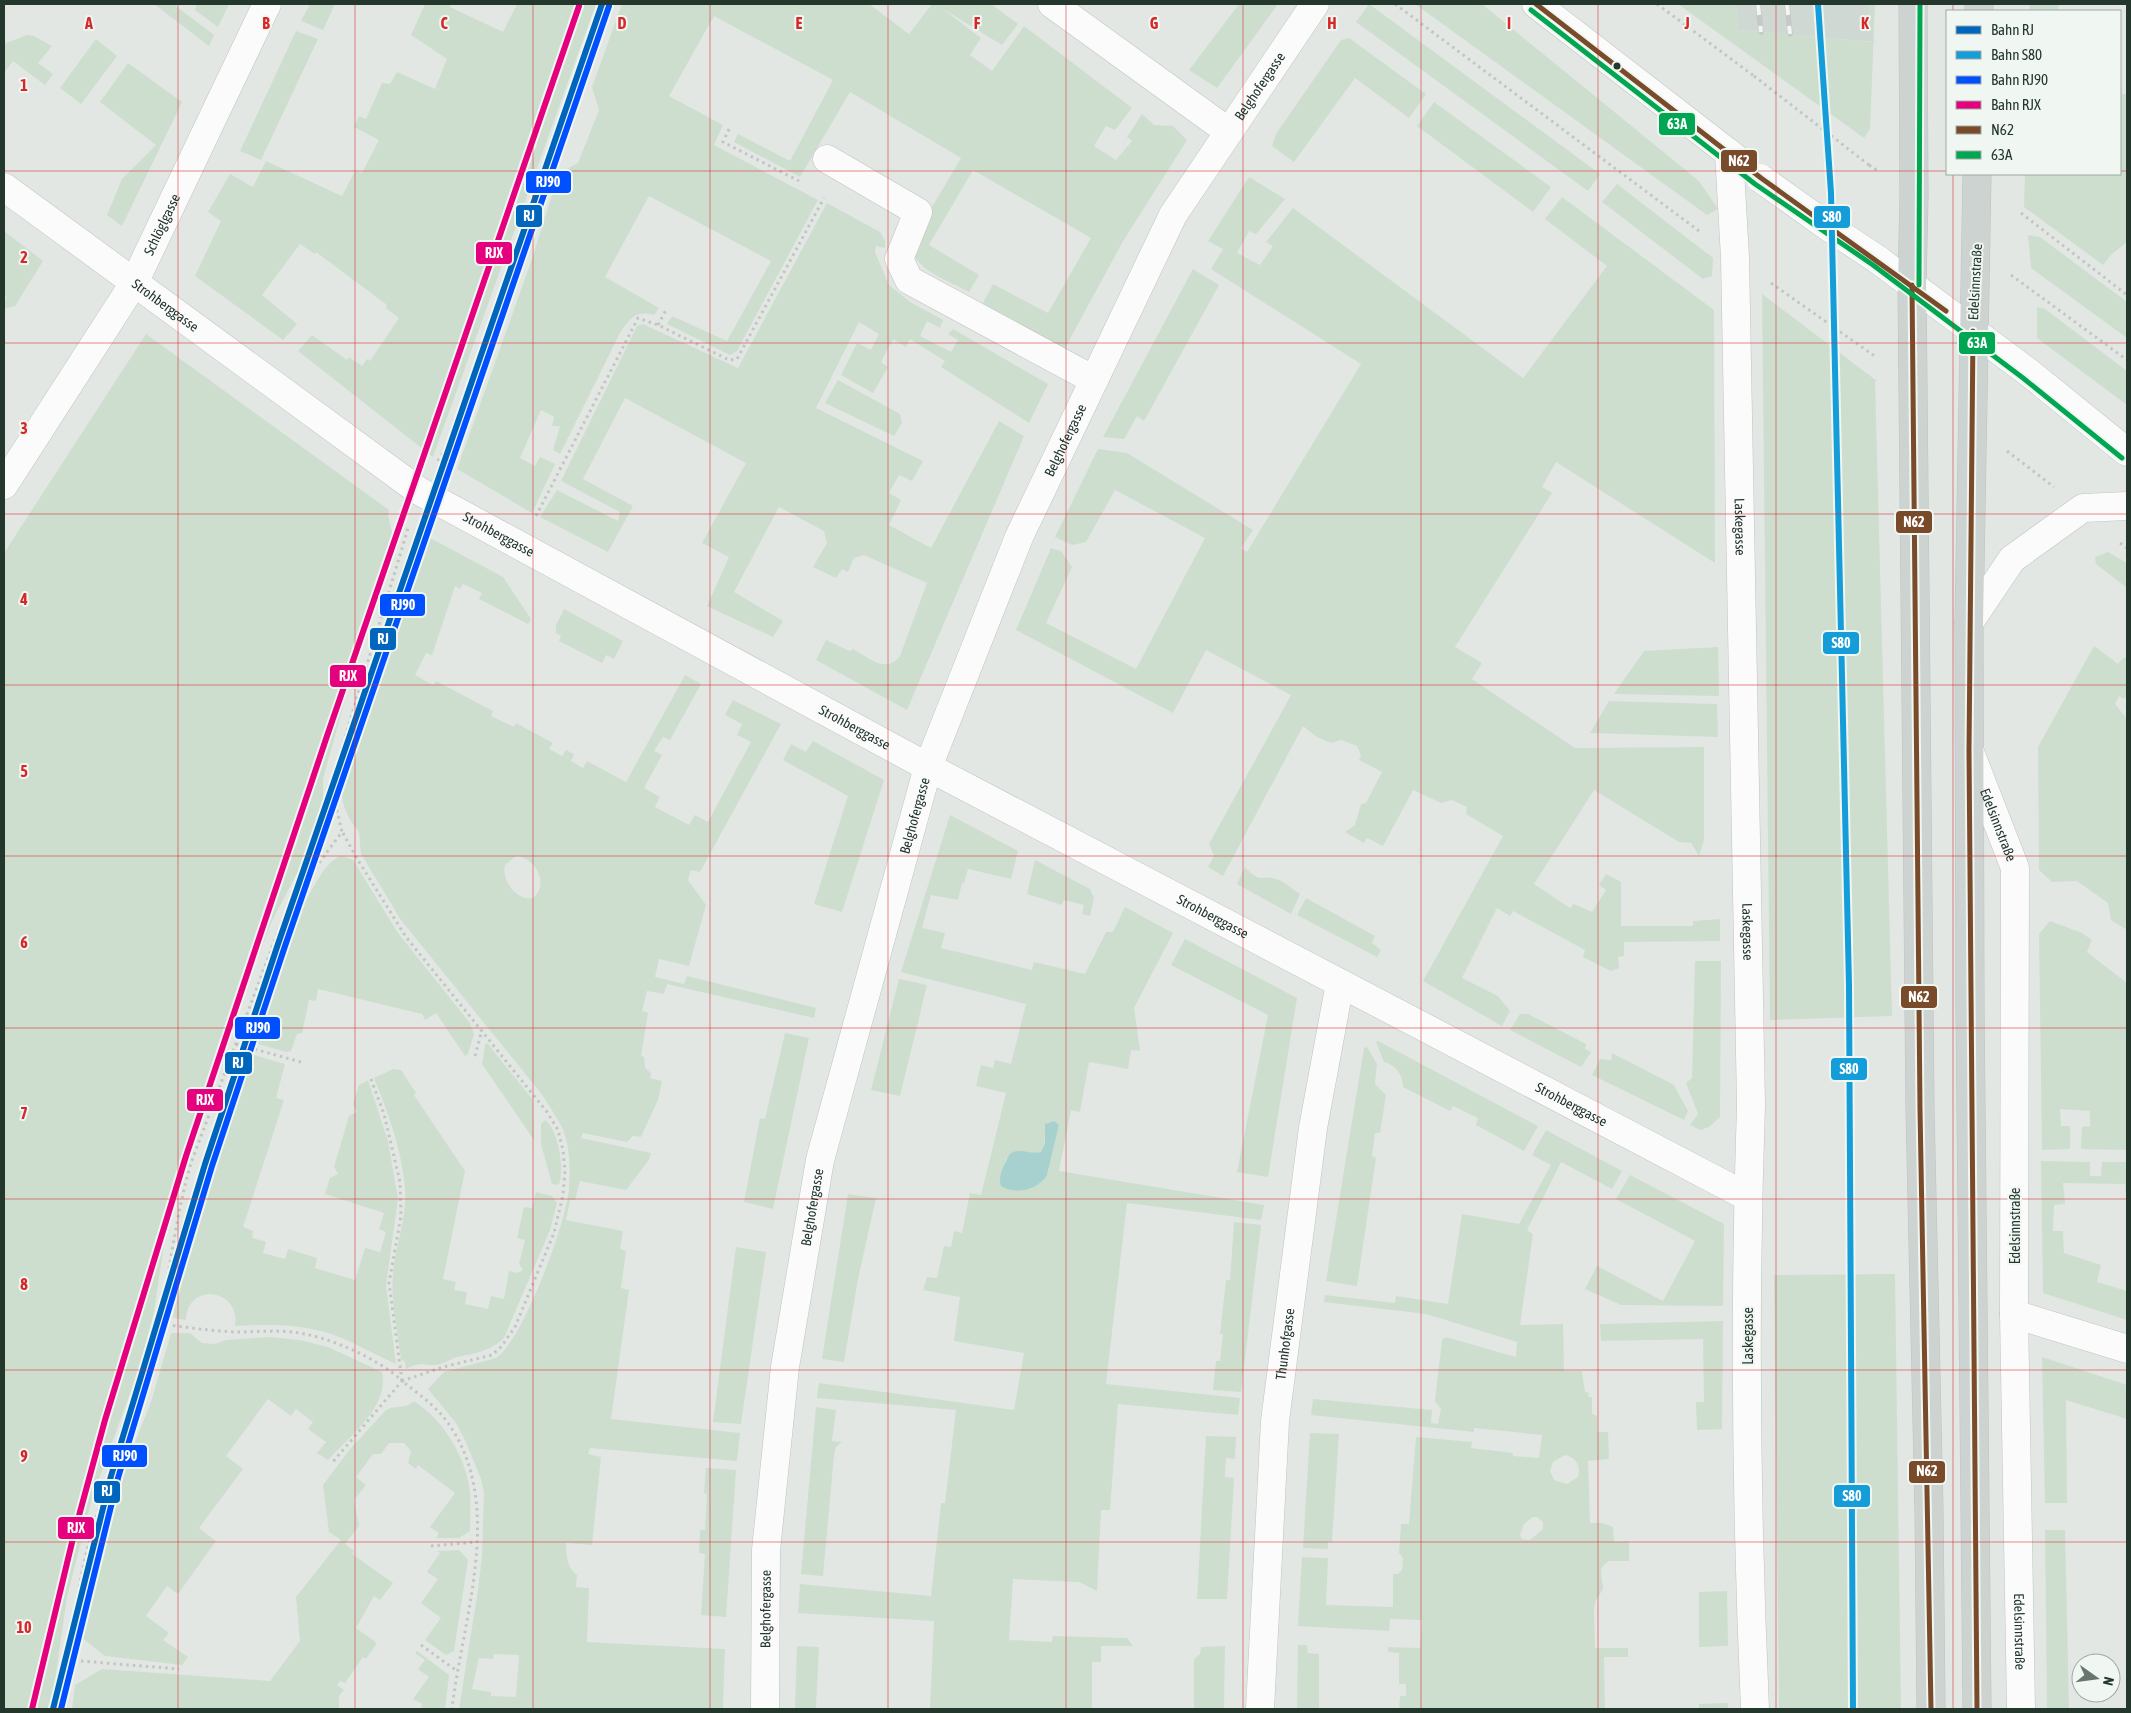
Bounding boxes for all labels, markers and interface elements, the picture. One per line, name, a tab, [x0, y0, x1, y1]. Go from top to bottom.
legend	[1946, 10, 2121, 175]
text: A	[84, 14, 93, 32]
text: B	[262, 14, 270, 32]
text: C	[440, 14, 448, 32]
text: D	[618, 14, 627, 32]
text: E	[796, 14, 803, 32]
text: F	[974, 14, 981, 32]
text: G	[1150, 14, 1159, 32]
text: H	[1327, 14, 1337, 32]
text: I	[1507, 14, 1511, 32]
text: J	[1683, 14, 1690, 32]
text: K	[1861, 14, 1869, 32]
text: Bahn RJ	[1991, 21, 2034, 38]
text: Bahn S80	[1991, 46, 2042, 63]
street label: Belghofergasse	[1231, 49, 1288, 123]
unlabelled marker	[1612, 61, 1622, 71]
text: Bahn RJ90	[1991, 71, 2048, 88]
text: 1	[20, 76, 28, 94]
text: Bahn RJX	[1991, 96, 2041, 113]
line badge: 63A	[1658, 112, 1696, 136]
text: 63A	[1667, 116, 1687, 132]
text: N62	[1991, 121, 2014, 138]
text: 63A	[1991, 146, 2013, 163]
line badge: N62	[1720, 149, 1758, 173]
text: N62	[1728, 153, 1750, 169]
line badge: RJ90	[525, 170, 572, 194]
text: RJ90	[536, 174, 561, 190]
street label: Schlöglgasse	[140, 191, 183, 258]
line badge: RJ	[515, 204, 543, 228]
line badge: S80	[1813, 205, 1851, 229]
text: RJ	[523, 208, 535, 224]
text: S80	[1822, 209, 1842, 225]
line badge: RJX	[475, 241, 513, 265]
street label: Edelsinnstraße	[1965, 243, 1985, 321]
text: RJX	[485, 245, 504, 261]
text: 2	[20, 248, 28, 266]
street label: Strohberggasse	[129, 276, 202, 335]
line badge: 63A	[1958, 331, 1996, 355]
text: 63A	[1967, 335, 1987, 351]
street label: Belghofergasse	[1041, 402, 1089, 479]
text: 3	[20, 419, 28, 437]
street label: Laskegasse	[1732, 498, 1749, 556]
street label: Strohberggasse	[460, 508, 537, 560]
line badge: N62	[1895, 510, 1933, 534]
text: N62	[1903, 514, 1925, 530]
text: 4	[19, 590, 28, 608]
line badge: RJ90	[379, 593, 426, 617]
text: RJ90	[391, 597, 416, 613]
line badge: RJ	[369, 627, 397, 651]
text: RJ	[377, 631, 389, 647]
line badge: S80	[1822, 631, 1860, 655]
text: S80	[1831, 635, 1851, 651]
line badge: RJX	[329, 664, 367, 688]
text: RJX	[339, 668, 358, 684]
street label: Strohberggasse	[816, 701, 893, 753]
text: 5	[20, 762, 28, 780]
street label: Belghofergasse	[897, 776, 933, 856]
street label: Edelsinnstraße	[1977, 786, 2020, 863]
street label: Strohberggasse	[1174, 891, 1251, 942]
street label: Laskegasse	[1739, 903, 1756, 961]
text: 6	[20, 933, 28, 951]
line badge: N62	[1900, 985, 1938, 1009]
text: N62	[1908, 989, 1930, 1005]
line badge: RJ90	[234, 1016, 281, 1040]
text: RJ90	[246, 1020, 271, 1036]
line badge: RJ	[224, 1051, 253, 1075]
text: RJ	[232, 1055, 244, 1071]
line badge: S80	[1830, 1057, 1868, 1081]
text: S80	[1839, 1061, 1859, 1077]
street label: Strohberggasse	[1533, 1079, 1610, 1130]
line badge: RJX	[186, 1088, 224, 1112]
text: RJX	[196, 1092, 215, 1108]
text: 7	[20, 1104, 28, 1122]
street label: Belghofergasse	[798, 1167, 826, 1247]
street label: Edelsinnstraße	[2007, 1188, 2023, 1264]
text: 8	[20, 1275, 28, 1293]
street label: Thunhofgasse	[1272, 1307, 1298, 1381]
street label: Laskegasse	[1740, 1307, 1756, 1365]
line badge: RJ90	[101, 1444, 148, 1468]
text: 9	[20, 1447, 28, 1465]
text: RJ90	[113, 1448, 138, 1464]
line badge: N62	[1908, 1460, 1946, 1484]
text: N62	[1916, 1463, 1938, 1479]
line badge: RJ	[93, 1480, 121, 1504]
text: RJ	[101, 1483, 113, 1499]
line badge: S80	[1833, 1484, 1871, 1508]
text: S80	[1842, 1488, 1862, 1504]
line badge: RJX	[57, 1516, 95, 1540]
text: RJX	[67, 1520, 86, 1536]
street label: Belghofergasse	[757, 1570, 774, 1648]
street label: Edelsinnstraße	[2011, 1593, 2028, 1670]
text: 10	[16, 1618, 32, 1636]
north arrow	[2071, 1653, 2121, 1703]
text: N	[2100, 1675, 2117, 1687]

